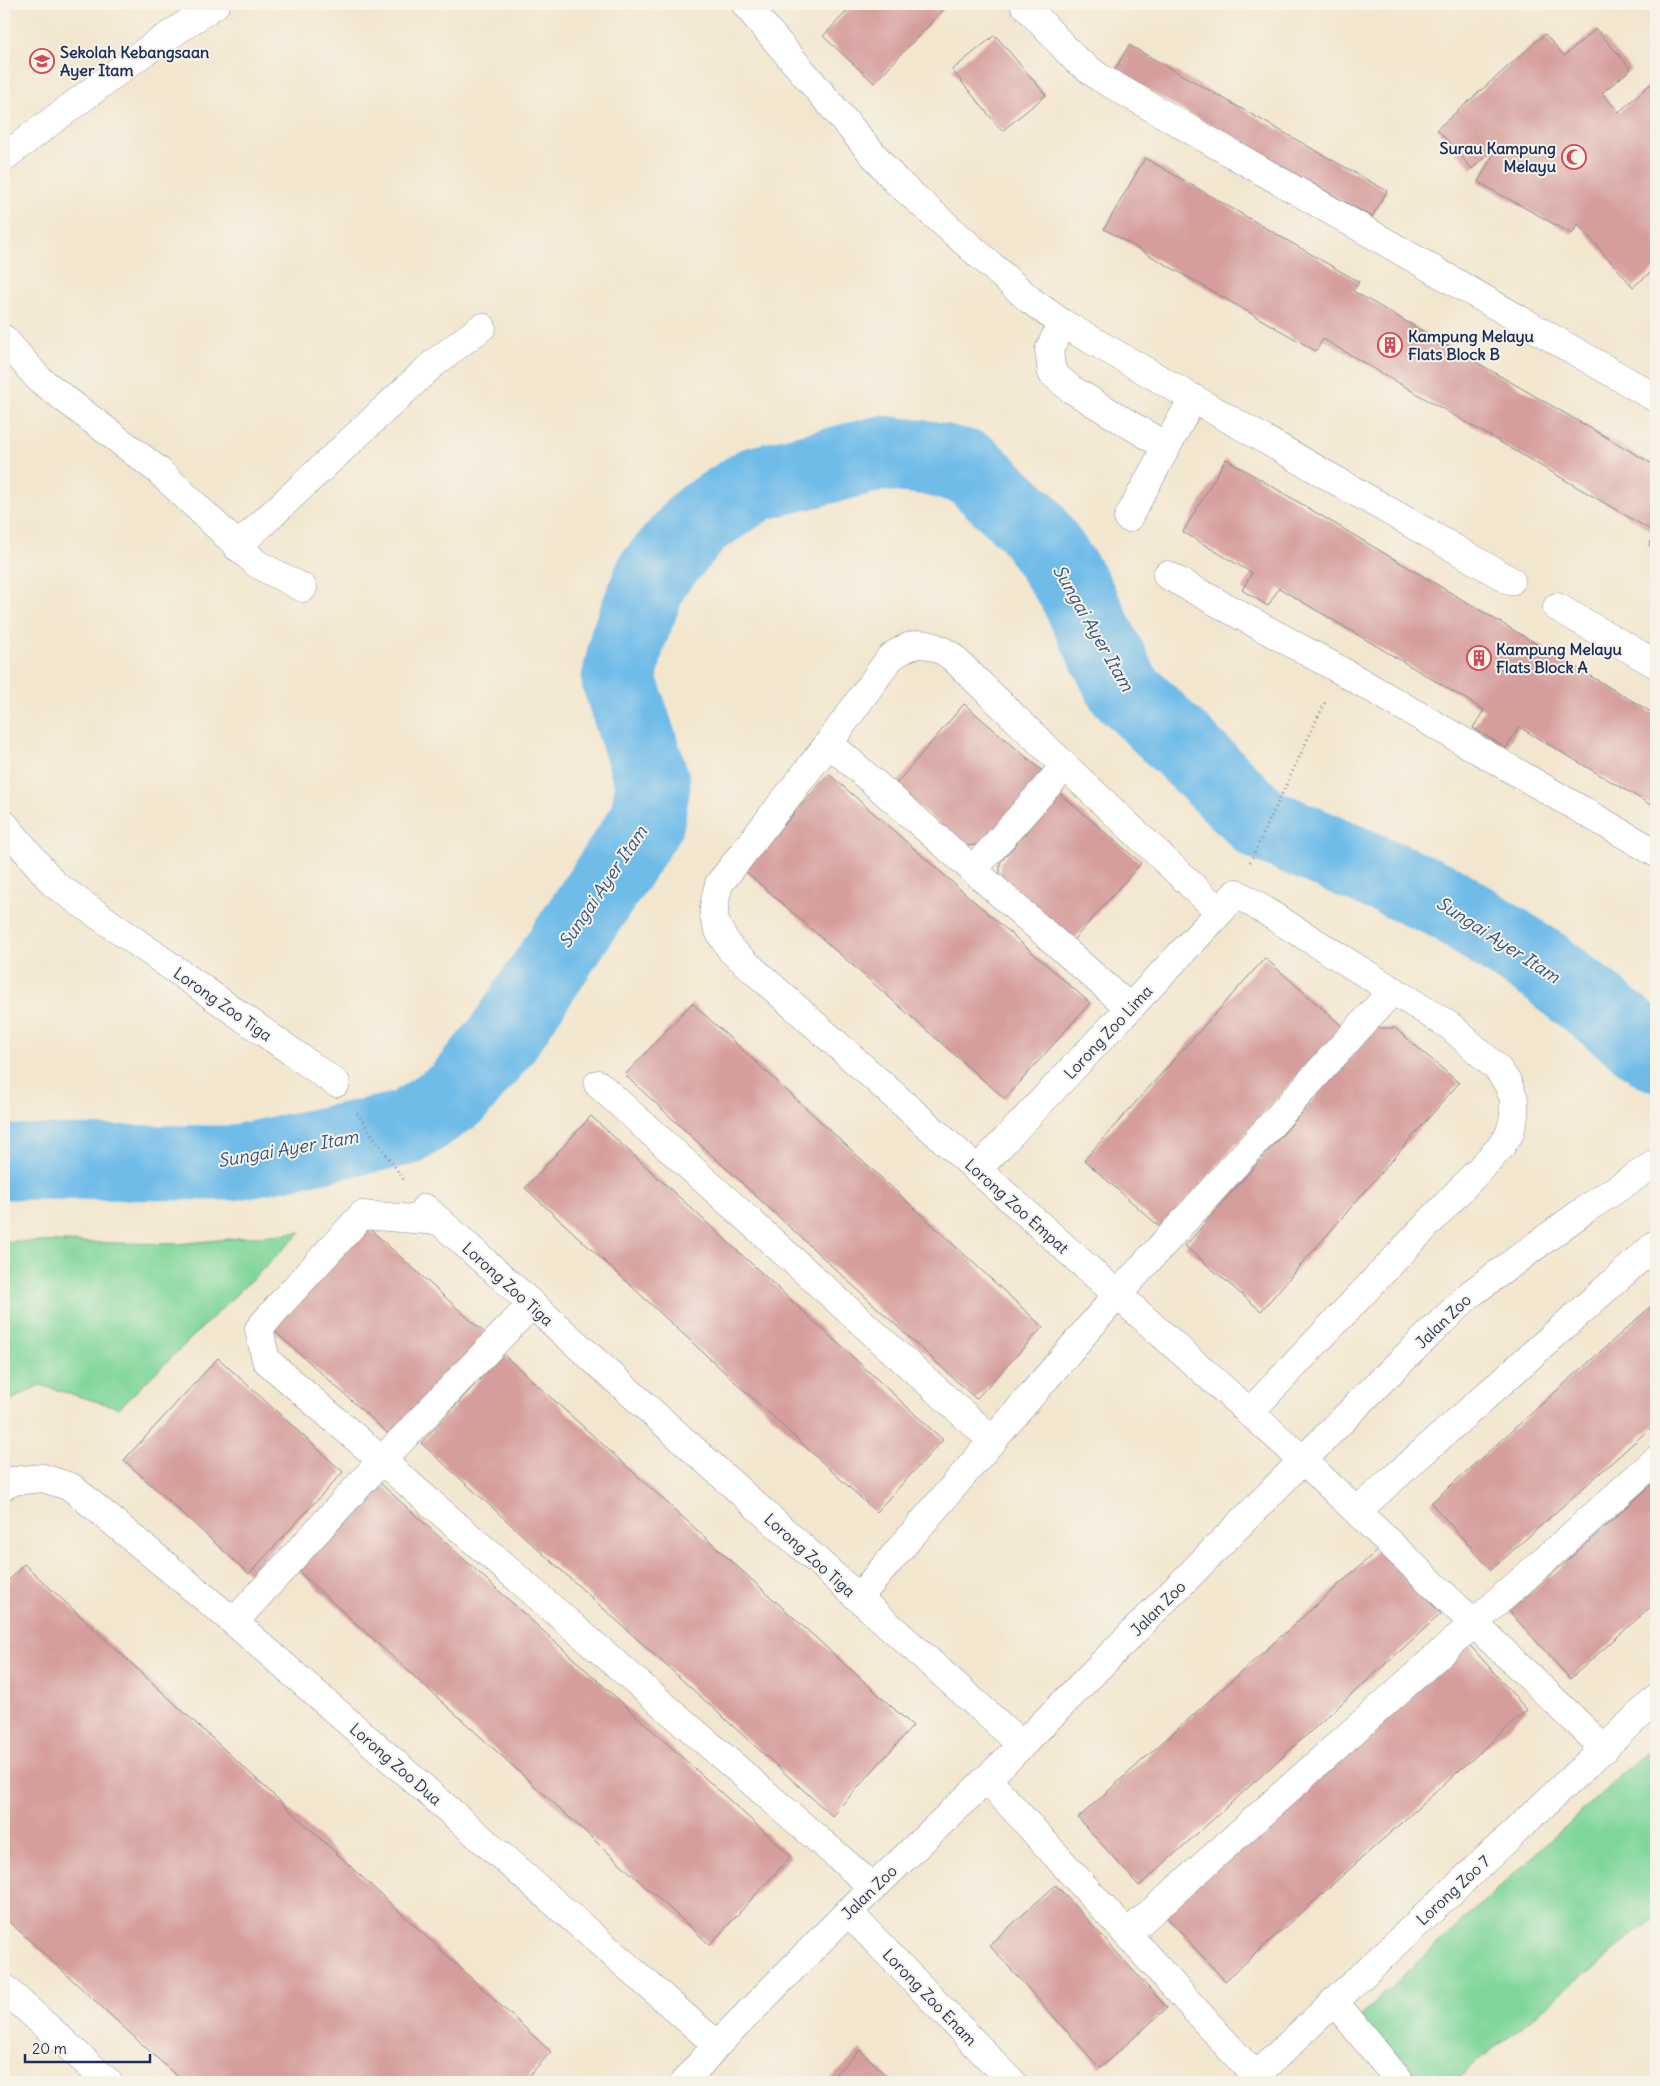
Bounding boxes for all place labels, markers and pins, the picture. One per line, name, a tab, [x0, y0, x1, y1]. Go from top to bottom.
place label: Sekolah Kebangsaan Ayer Itam	[60, 42, 209, 81]
school or university icon: Sekolah Kebangsaan Ayer Itam	[29, 48, 55, 74]
place label: Surau Kampung Melayu	[1440, 138, 1557, 177]
mosque icon: Surau Kampung Melayu	[1561, 144, 1587, 170]
place label: Kampung Melayu Flats Block B	[1408, 326, 1535, 364]
building icon: Kampung Melayu Flats Block B	[1377, 332, 1403, 358]
place label: Kampung Melayu Flats Block A	[1496, 639, 1623, 677]
building icon: Kampung Melayu Flats Block A	[1466, 645, 1492, 671]

